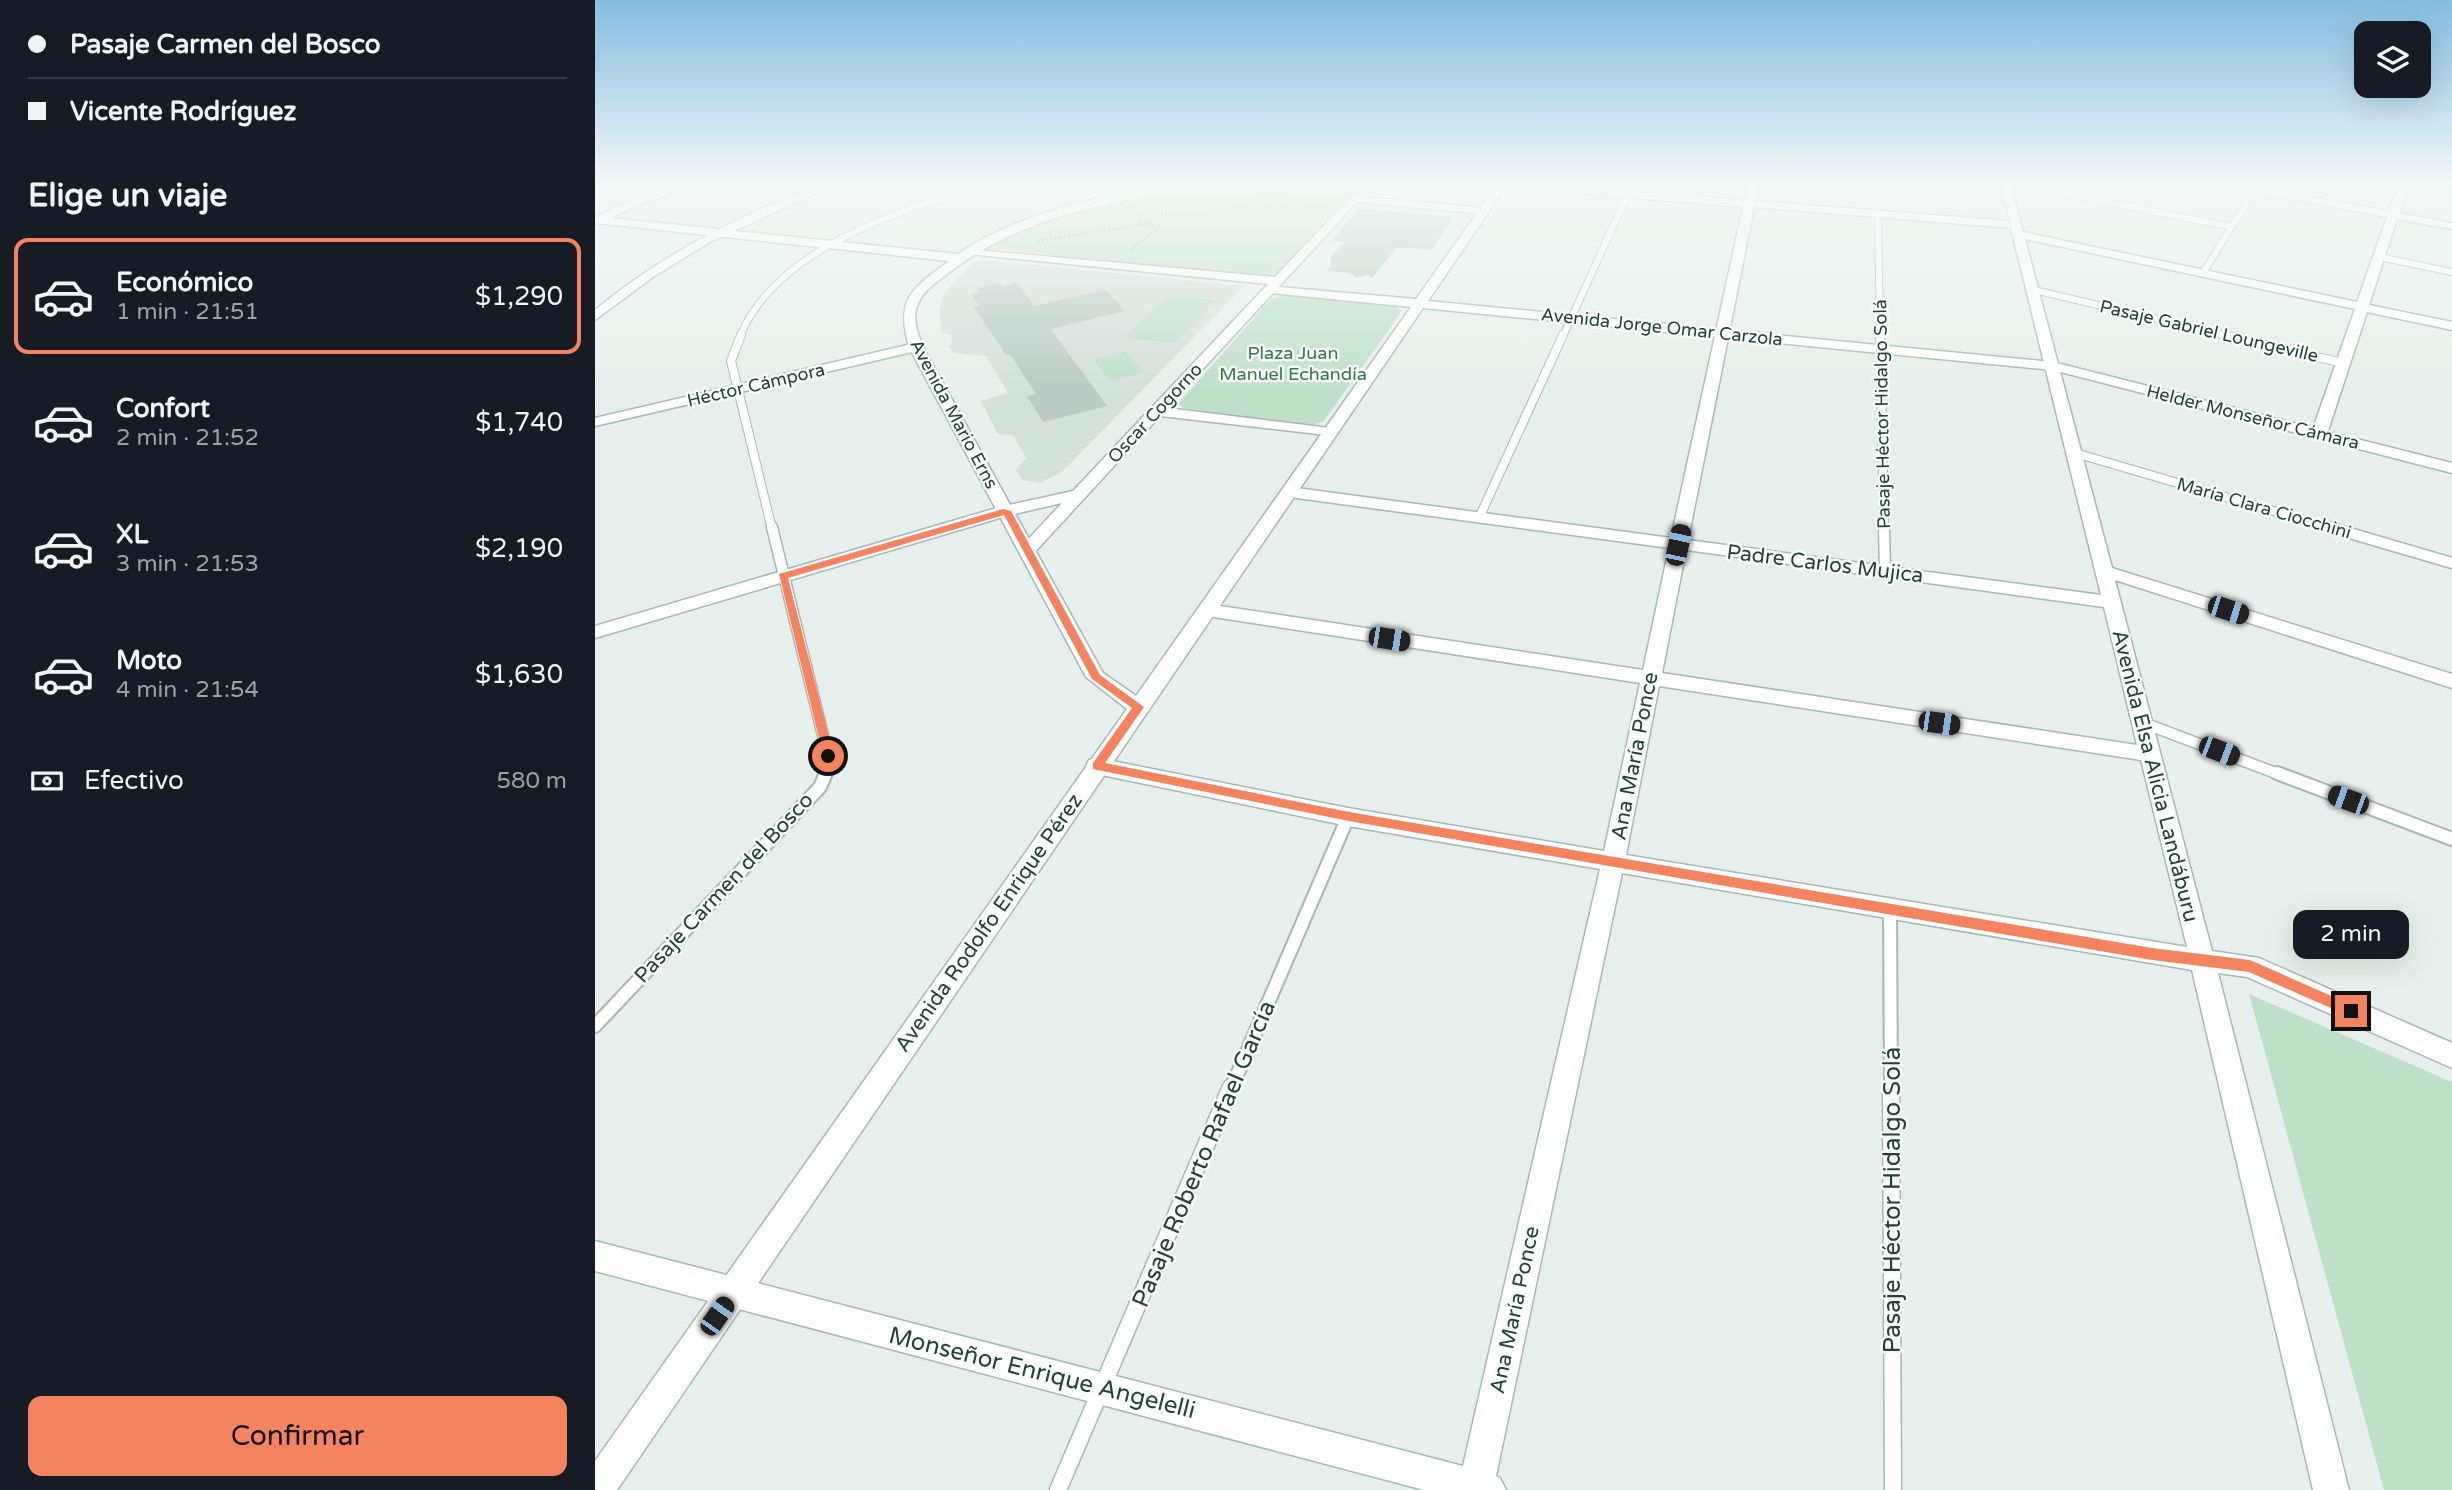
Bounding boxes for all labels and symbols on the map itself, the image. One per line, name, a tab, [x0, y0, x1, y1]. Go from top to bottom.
street label: Pasaje Gabriel Loungeville	[2098, 295, 2320, 367]
street label: Pasaje Héctor Hidalgo Solá	[1869, 299, 1895, 529]
street label: Avenida Jorge Omar Carzola	[1540, 303, 1784, 351]
street label: Avenida Mario Erns	[905, 335, 1003, 493]
park label: Plaza Juan Manuel Echandía	[1219, 342, 1367, 385]
street label: Héctor Cámpora	[685, 358, 827, 412]
street label: Oscar Cogorno	[1103, 358, 1207, 468]
street label: Helder Monseñor Cámara	[2144, 380, 2362, 454]
street label: María Clara Ciocchini	[2174, 473, 2354, 543]
car	[1664, 522, 1693, 568]
street label: Padre Carlos Mujica	[1725, 540, 1925, 588]
car	[2205, 594, 2252, 626]
car	[1367, 625, 1412, 653]
street label: Avenida Elsa Alicia Landáburu	[2107, 627, 2203, 925]
street label: Ana María Ponce	[1606, 670, 1664, 842]
car	[1917, 710, 1962, 736]
car	[2196, 734, 2243, 768]
route start	[812, 740, 844, 772]
car	[2325, 783, 2372, 817]
street label: Pasaje Carmen del Bosco	[629, 788, 819, 988]
street label: Avenida Rodolfo Enrique Pérez	[890, 789, 1088, 1057]
callout: 2 min	[2293, 909, 2409, 958]
route end	[2335, 995, 2367, 1027]
street label: Pasaje Roberto Rafael García	[1126, 996, 1282, 1312]
street label: Pasaje Héctor Hidalgo Solá	[1878, 1047, 1907, 1353]
street label: Ana María Ponce	[1485, 1224, 1545, 1396]
car	[697, 1293, 738, 1339]
street label: Monseñor Enrique Angelelli	[886, 1321, 1198, 1425]

